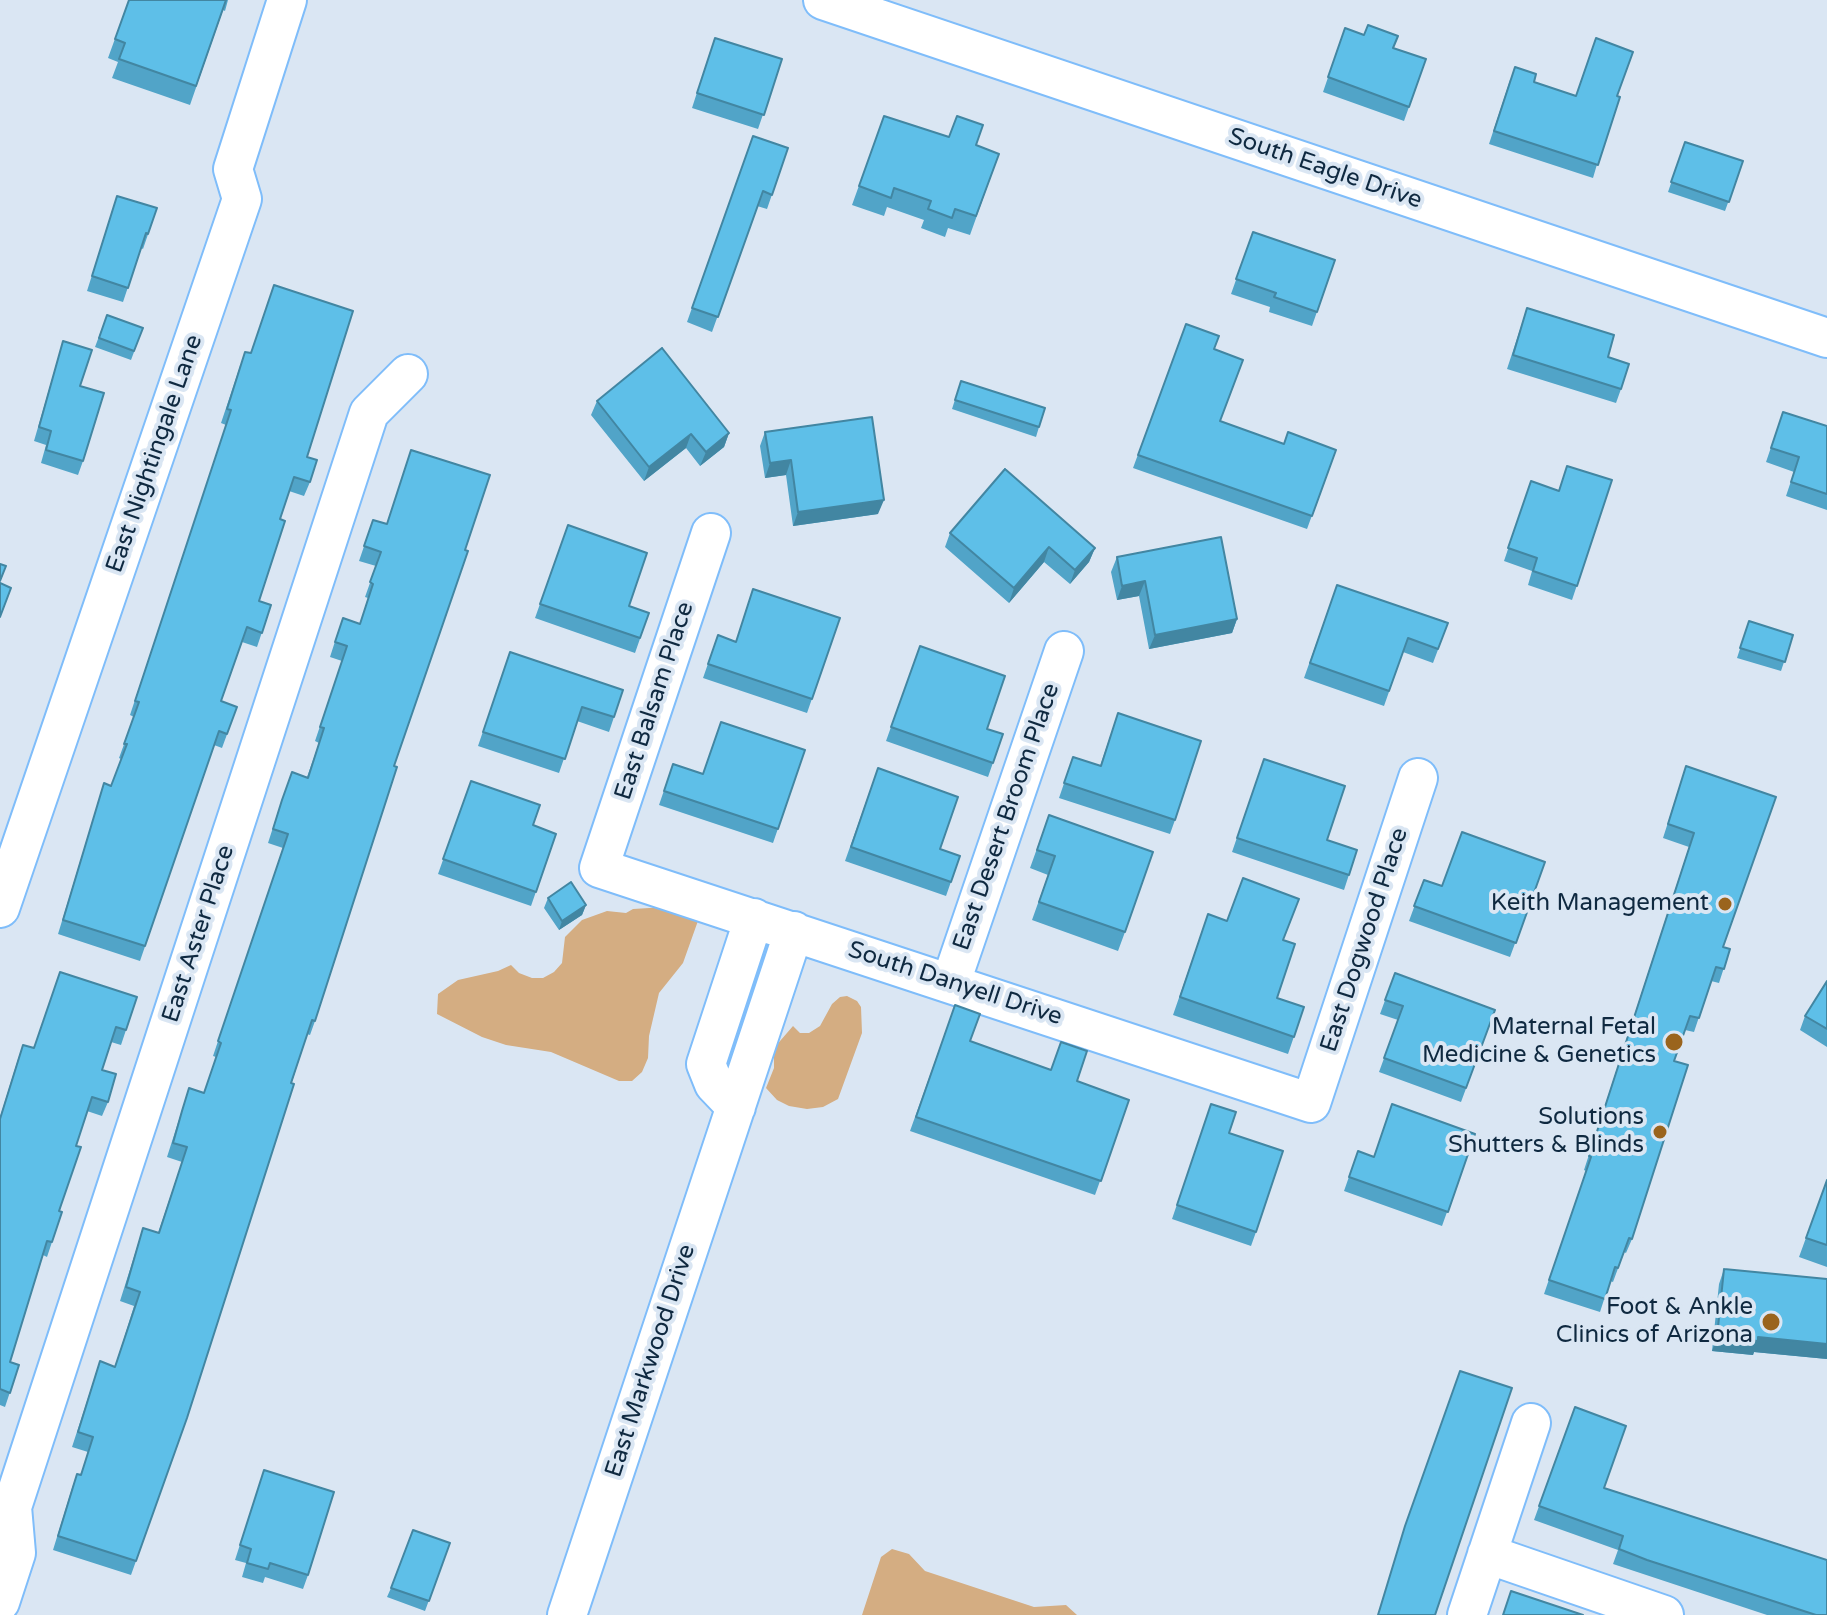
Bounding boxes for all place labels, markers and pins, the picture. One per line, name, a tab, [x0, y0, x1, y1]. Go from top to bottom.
place label: Keith Management	[1491, 890, 1709, 918]
marker: Keith Management	[1716, 895, 1734, 913]
place label: Maternal Fetal Medicine & Genetics	[1422, 1014, 1656, 1070]
marker: Maternal Fetal Medicine & Genetics	[1663, 1031, 1685, 1053]
place label: Solutions Shutters & Blinds	[1448, 1104, 1644, 1160]
marker: Solutions Shutters & Blinds	[1651, 1123, 1669, 1141]
place label: Foot & Ankle Clinics of Arizona	[1556, 1294, 1753, 1350]
marker: Foot & Ankle Clinics of Arizona	[1760, 1311, 1782, 1333]

